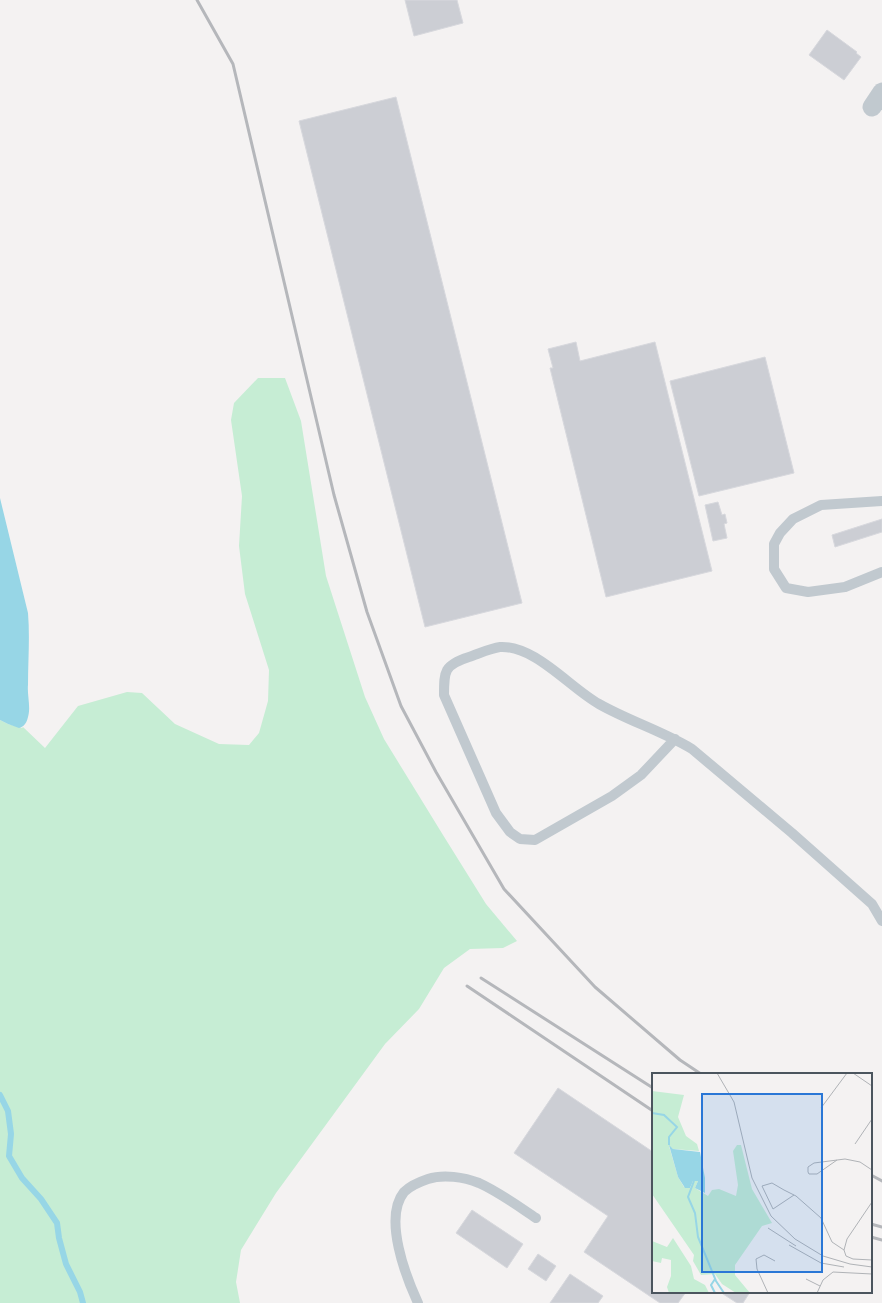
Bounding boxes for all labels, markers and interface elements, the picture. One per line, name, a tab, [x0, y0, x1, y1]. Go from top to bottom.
inset map	[652, 1073, 872, 1293]

